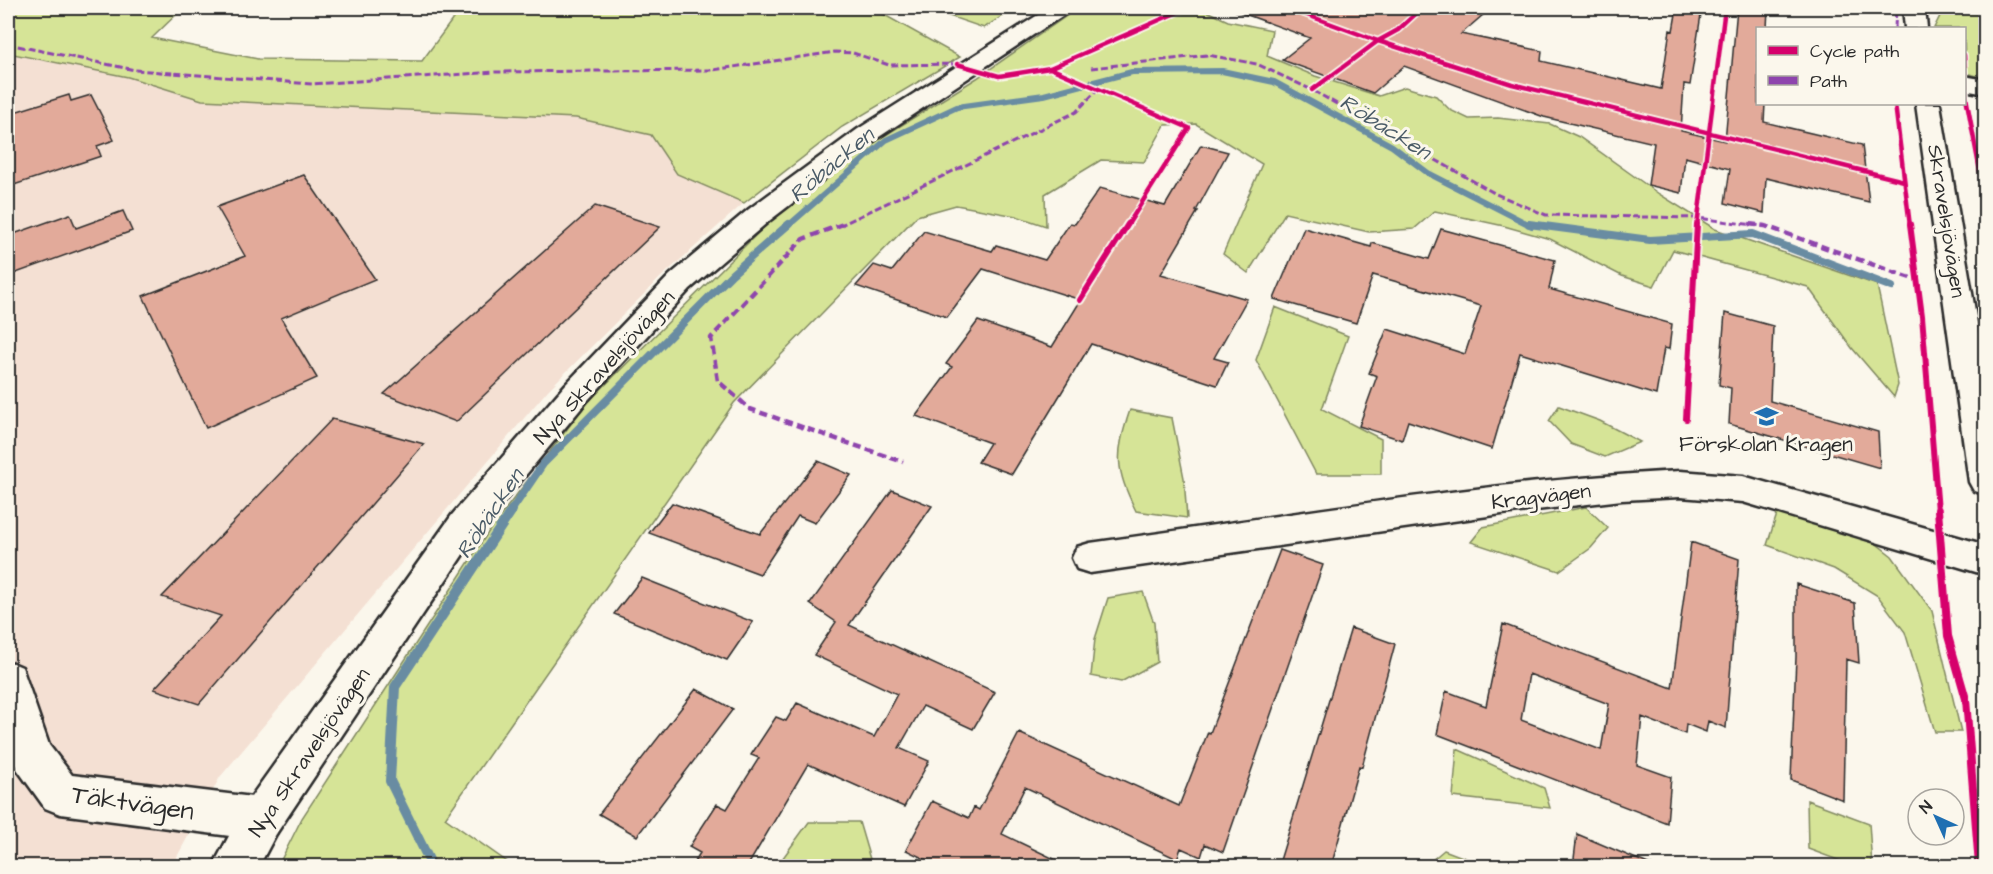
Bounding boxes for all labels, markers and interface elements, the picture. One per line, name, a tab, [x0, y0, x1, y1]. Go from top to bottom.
legend	[1756, 27, 1966, 105]
text: Cycle path	[1810, 39, 1899, 65]
text: Path	[1810, 69, 1847, 94]
water label: Röbäcken	[1334, 87, 1438, 168]
water label: Röbäcken	[783, 119, 883, 210]
street label: Skravelsjövägen	[1918, 142, 1973, 300]
street label: Nya Skravelsjövägen	[527, 284, 683, 452]
school or university icon: Förskolan Kragen	[1753, 403, 1779, 429]
place label: Förskolan Kragen	[1679, 430, 1853, 461]
water label: Röbäcken	[449, 461, 533, 565]
street label: Kragvägen	[1490, 476, 1593, 519]
street label: Nya Skravelsjövägen	[242, 662, 379, 844]
street label: Täktvägen	[69, 777, 196, 831]
north arrow	[1906, 787, 1966, 847]
text: N	[1915, 796, 1937, 818]

